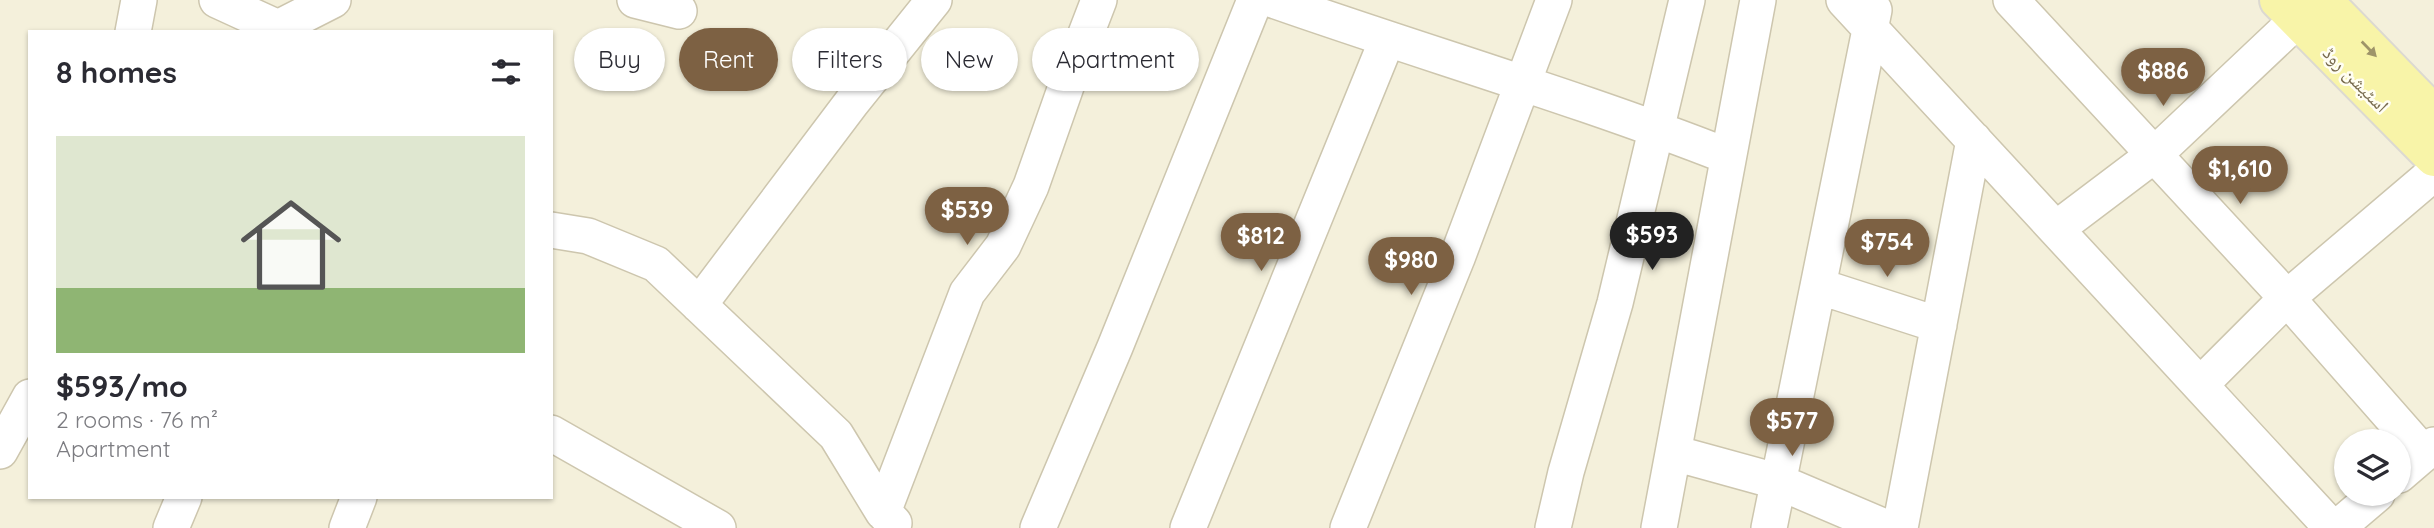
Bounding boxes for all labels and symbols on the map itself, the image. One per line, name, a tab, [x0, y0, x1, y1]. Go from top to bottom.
one-way arrow	[2361, 40, 2377, 57]
street label: اسٹیشن روڈ	[2318, 41, 2394, 117]
pin: $886	[2122, 48, 2204, 108]
pin: $1,610	[2183, 146, 2297, 206]
pin: $539	[926, 188, 1008, 247]
pin: $593	[1611, 212, 1693, 272]
pin: $812	[1220, 214, 1302, 273]
pin: $754	[1846, 219, 1928, 279]
pin: $980	[1370, 238, 1452, 297]
pin: $577	[1751, 398, 1833, 458]

